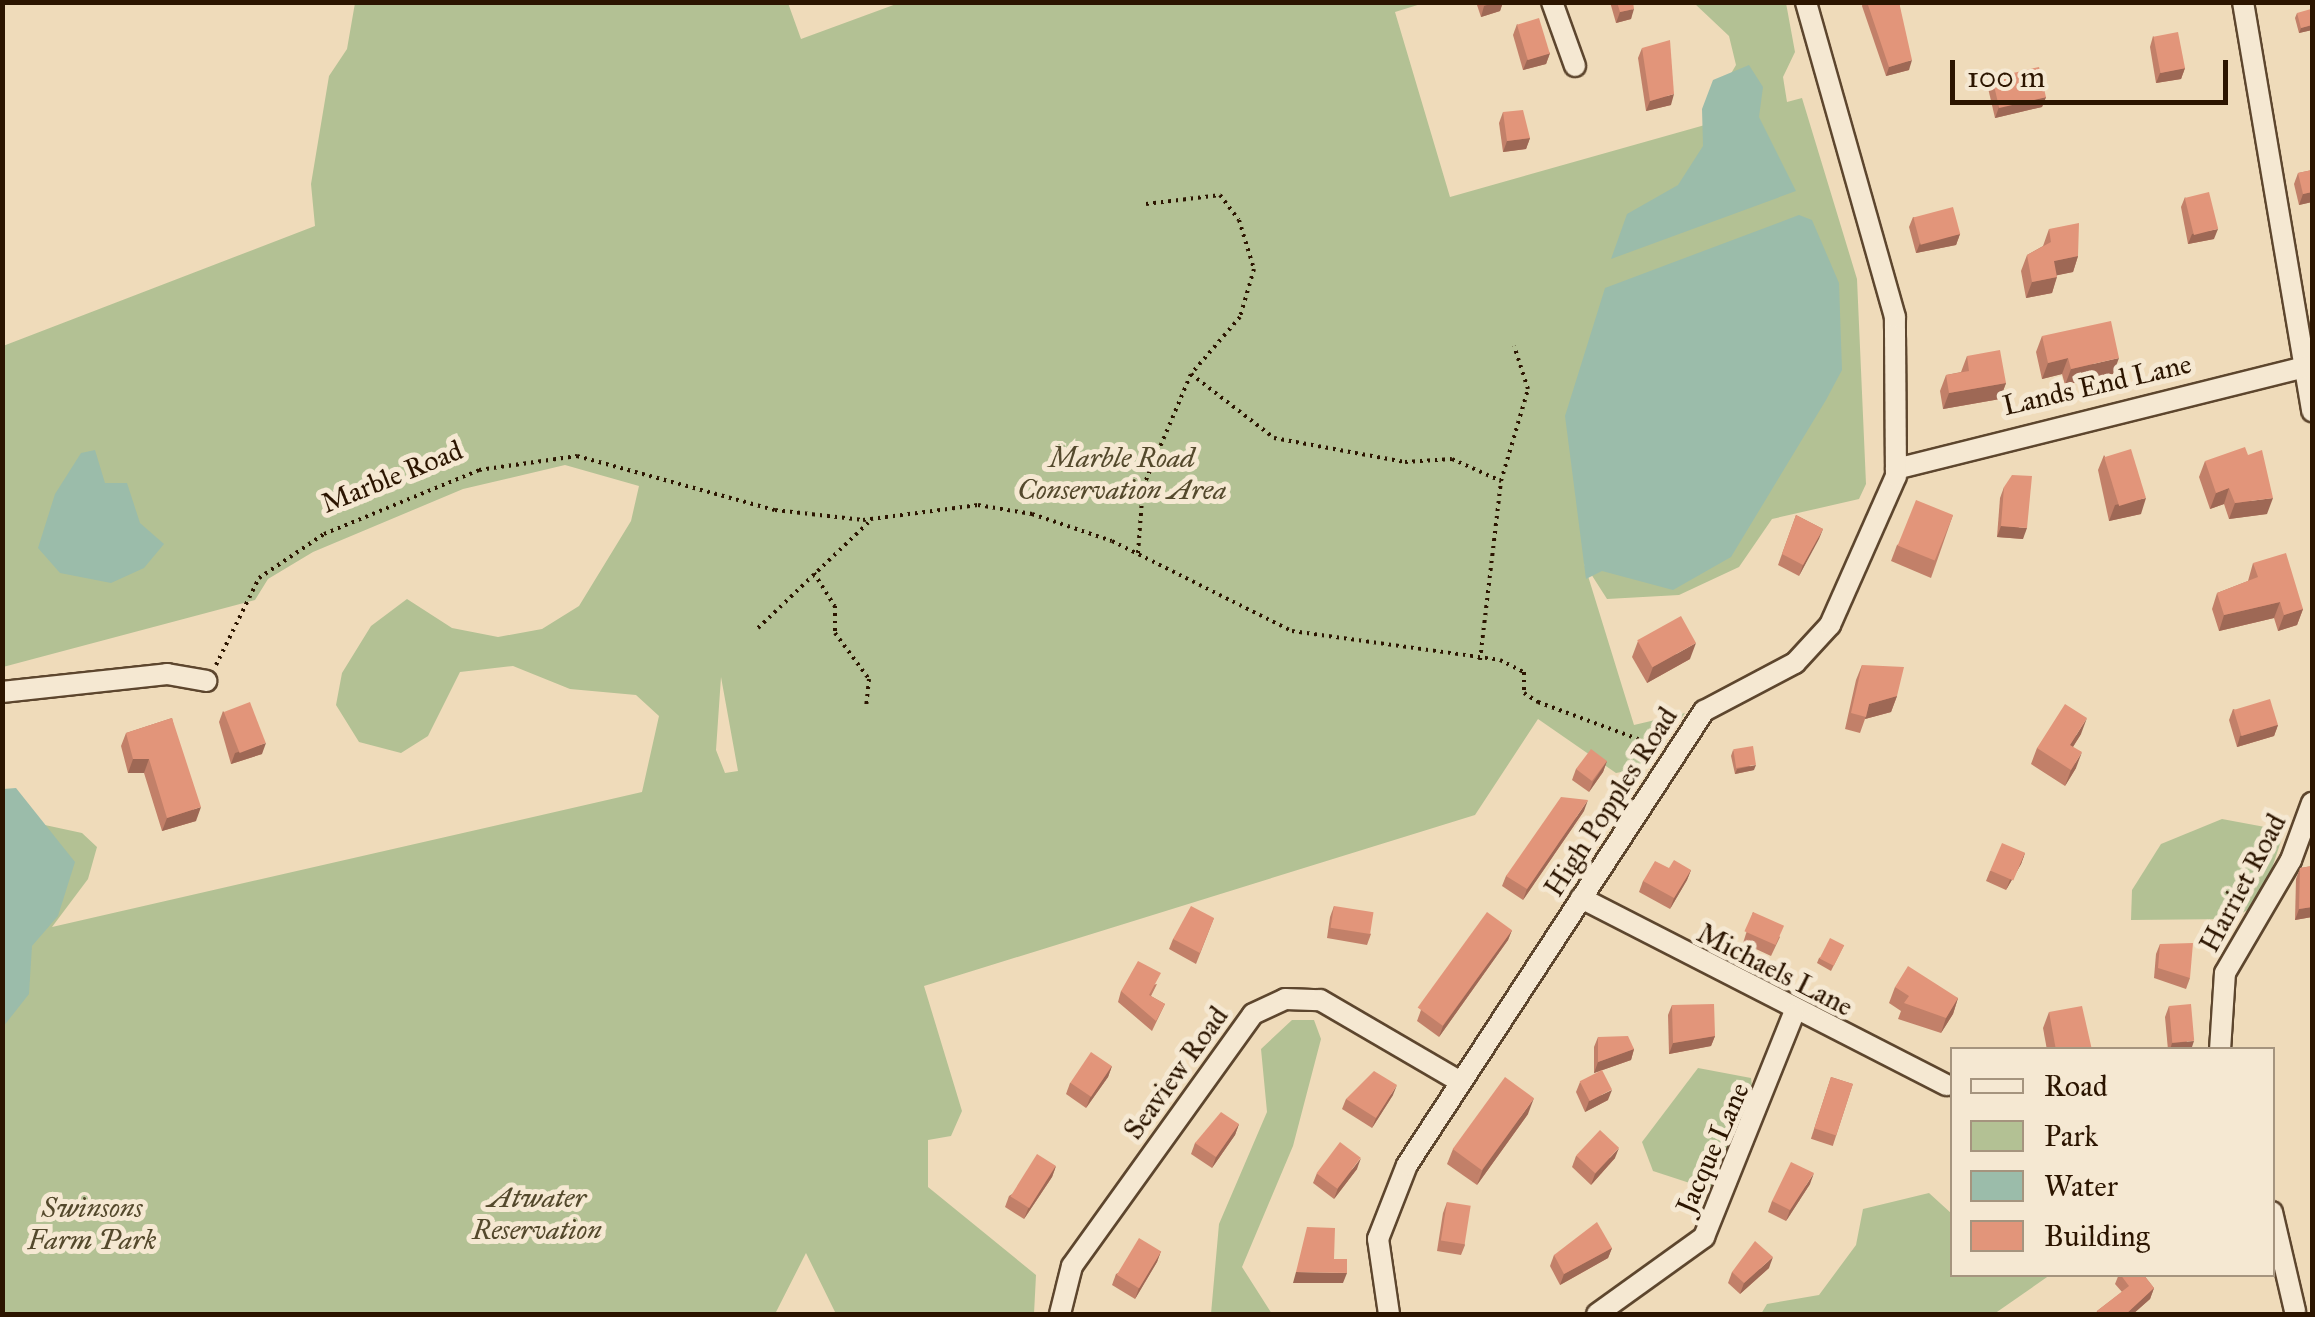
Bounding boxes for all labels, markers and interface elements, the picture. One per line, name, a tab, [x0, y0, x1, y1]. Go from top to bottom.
scale bar	[1955, 40, 2232, 102]
text: 100 m	[1967, 59, 2045, 95]
street label: Lands End Lane	[1999, 347, 2195, 423]
street label: Marble Road	[316, 433, 468, 521]
park label: Marble Road Conservation Area	[1017, 441, 1227, 507]
street label: High Popples Road	[1537, 701, 1685, 903]
street label: Harriet Road	[2193, 808, 2293, 958]
street label: Michaels Lane	[1691, 916, 1859, 1024]
street label: Seaview Road	[1117, 1000, 1235, 1146]
legend	[1950, 1047, 2275, 1277]
text: Road	[2044, 1068, 2108, 1104]
street label: Jacque Lane	[1669, 1077, 1757, 1219]
text: Park	[2044, 1118, 2098, 1154]
text: Water	[2044, 1168, 2118, 1204]
park label: Atwater Reservation	[472, 1181, 602, 1247]
park label: Swinsons Farm Park	[27, 1191, 157, 1257]
text: Building	[2044, 1218, 2150, 1254]

